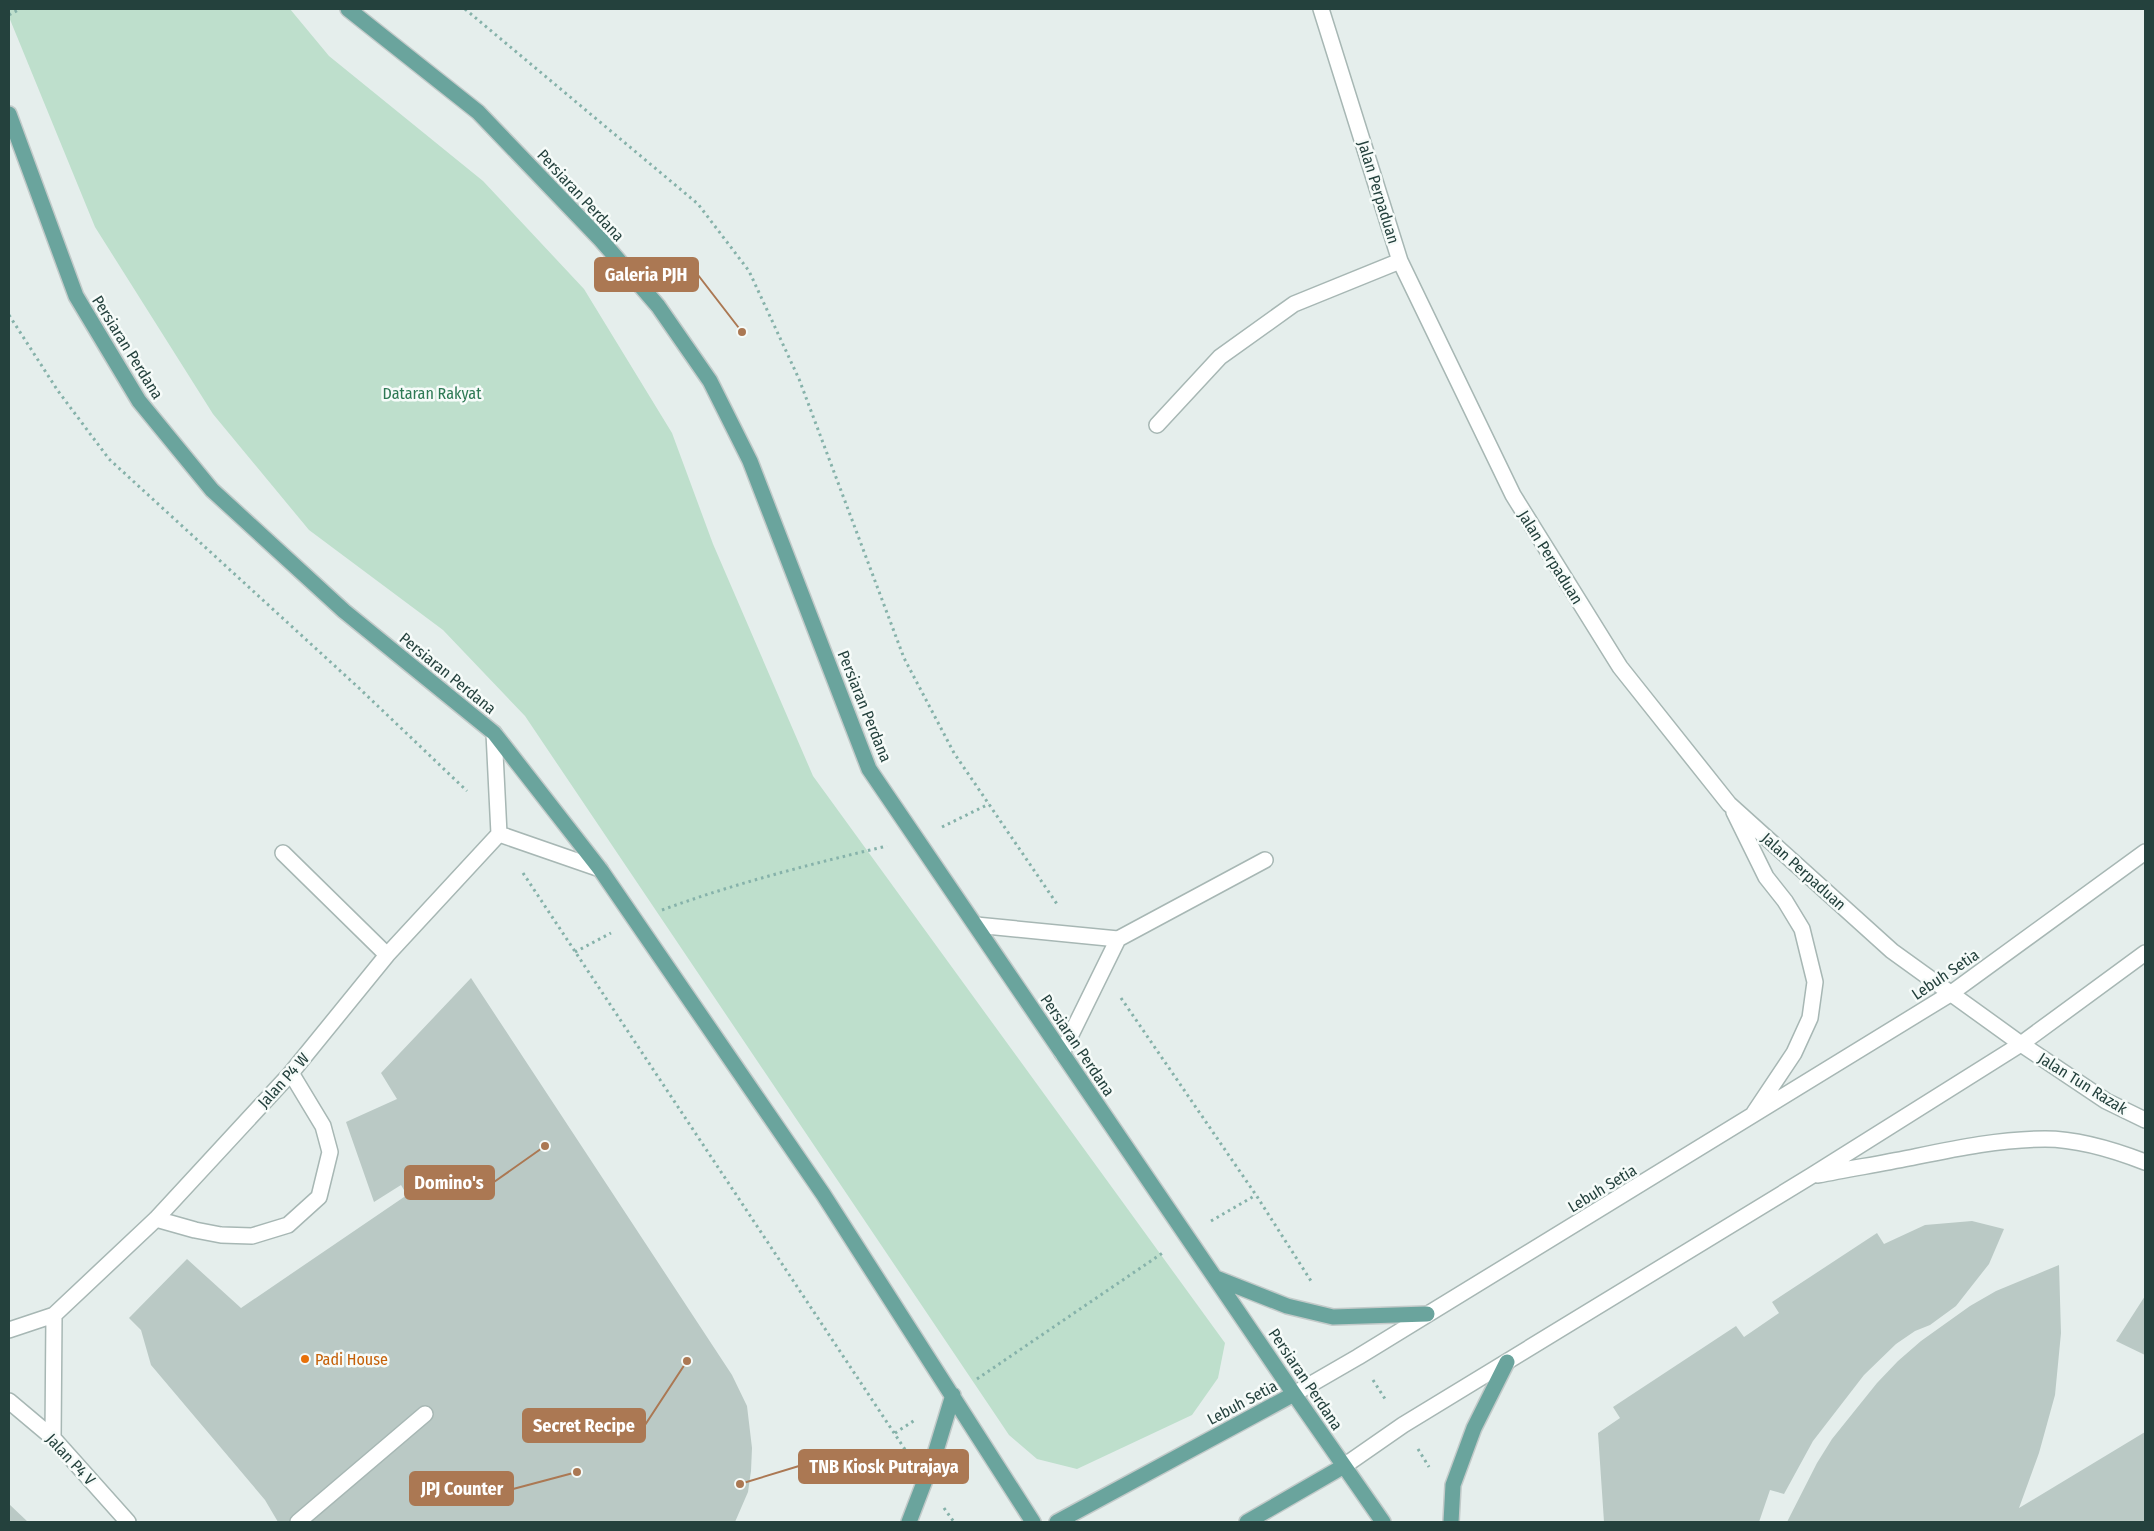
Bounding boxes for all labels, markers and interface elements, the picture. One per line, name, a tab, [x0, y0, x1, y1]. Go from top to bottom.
street label: Jalan Perpaduan	[1354, 138, 1403, 246]
street label: Persiaran Perdana	[533, 145, 628, 245]
callout: Galeria PJH	[595, 258, 698, 291]
text: Galeria PJH	[605, 264, 687, 286]
street label: Persiaran Perdana	[88, 292, 167, 403]
park label: Dataran Rakyat	[383, 384, 482, 403]
street label: Jalan Perpaduan	[1514, 507, 1587, 608]
street label: Persiaran Perdana	[396, 629, 500, 718]
street label: Persiaran Perdana	[834, 648, 896, 765]
street label: Jalan Perpaduan	[1758, 829, 1850, 914]
street label: Lebuh Setia	[1908, 945, 1982, 1004]
street label: Persiaran Perdana	[1037, 991, 1119, 1100]
street label: Jalan P4 W	[254, 1049, 313, 1112]
street label: Jalan Tun Razak	[2035, 1049, 2131, 1119]
street label: Lebuh Setia	[1565, 1160, 1640, 1216]
callout: Domino's	[405, 1166, 494, 1199]
text: Domino's	[414, 1172, 484, 1194]
street label: Persiaran Perdana	[1265, 1325, 1347, 1434]
place label: Padi House	[315, 1350, 388, 1369]
marker: Padi House	[299, 1353, 311, 1365]
street label: Lebuh Setia	[1204, 1376, 1281, 1429]
callout: Secret Recipe	[523, 1409, 645, 1442]
text: Secret Recipe	[533, 1415, 635, 1437]
street label: Jalan P4 V	[42, 1430, 100, 1490]
callout: TNB Kiosk Putrajaya	[799, 1450, 968, 1483]
text: TNB Kiosk Putrajaya	[809, 1456, 959, 1478]
callout: JPJ Counter	[410, 1472, 513, 1505]
text: JPJ Counter	[420, 1478, 504, 1500]

